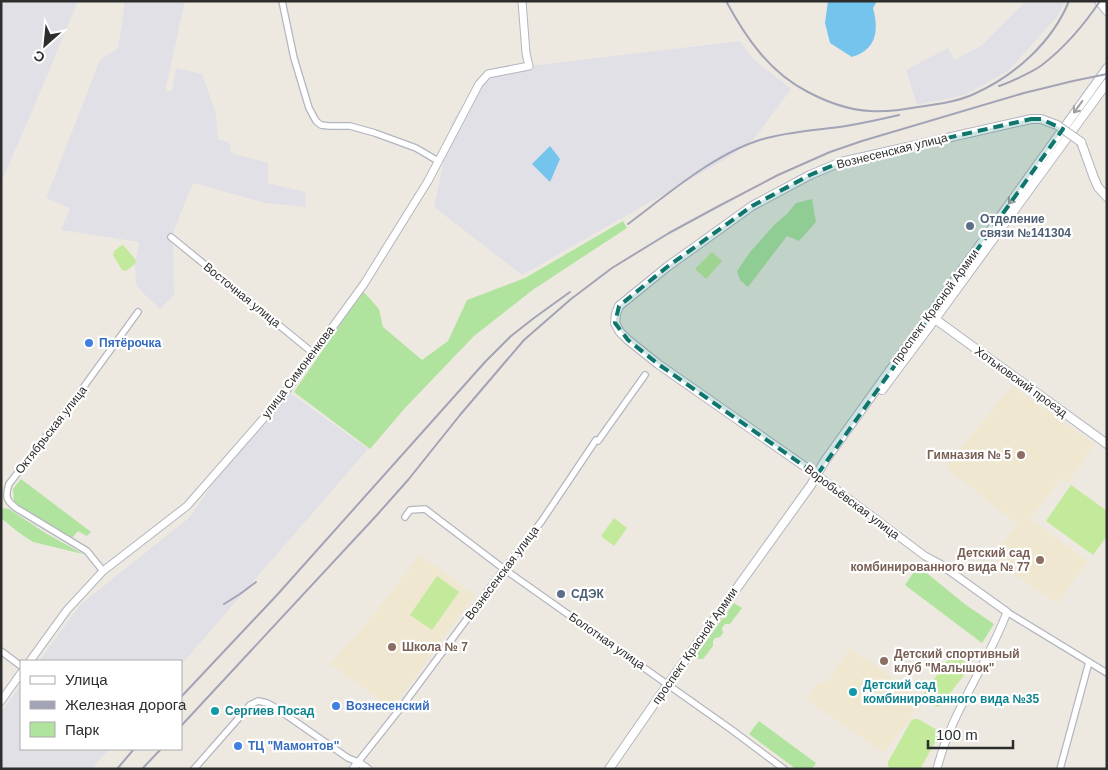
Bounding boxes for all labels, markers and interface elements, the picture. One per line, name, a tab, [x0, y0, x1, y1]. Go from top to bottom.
north arrow	[20, 20, 70, 70]
text: С	[31, 47, 47, 66]
one-way arrow	[1073, 100, 1083, 114]
street label: Вознесенская улица	[835, 130, 949, 172]
one-way arrow	[1008, 191, 1018, 205]
place label: Отделение связи №141304	[980, 212, 1071, 240]
marker: Отделение связи №141304	[964, 220, 976, 232]
street label: проспект Красной Армии	[888, 247, 982, 367]
street label: Восточная улица	[201, 260, 284, 330]
street label: улица Симоненкова	[259, 323, 337, 421]
place label: Пятёрочка	[99, 336, 162, 350]
marker: Пятёрочка	[83, 337, 95, 349]
street label: Хотьковский проезд	[972, 344, 1070, 420]
street label: Октябрьская улица	[12, 383, 90, 477]
place label: Гимназия № 5	[927, 448, 1011, 462]
marker: Гимназия № 5	[1015, 449, 1027, 461]
street label: Воробьёвская улица	[802, 462, 902, 542]
street label: Вознесенская улица	[462, 523, 542, 623]
place label: Детский сад комбинированного вида № 77	[851, 546, 1030, 574]
marker: Детский сад комбинированного вида № 77	[1034, 554, 1046, 566]
street label: проспект Красной Армии	[649, 585, 741, 707]
place label: СДЭК	[571, 587, 605, 601]
marker: СДЭК	[555, 588, 567, 600]
street label: Болотная улица	[566, 610, 648, 673]
place label: Школа № 7	[402, 640, 468, 654]
marker: Школа № 7	[386, 641, 398, 653]
place label: Детский спортивный клуб "Малышок"	[894, 647, 1020, 675]
marker: Детский спортивный клуб "Малышок"	[878, 655, 890, 667]
legend	[20, 660, 182, 750]
text: Улица	[65, 671, 108, 688]
place label: Детский сад комбинированного вида №35	[863, 678, 1039, 706]
marker: Детский сад комбинированного вида №35	[847, 686, 859, 698]
text: Железная дорога	[65, 696, 187, 713]
place label: Вознесенский	[346, 699, 430, 713]
marker: Вознесенский	[330, 700, 342, 712]
place label: Сергиев Посад	[225, 704, 315, 718]
marker: Сергиев Посад	[209, 705, 221, 717]
scale bar	[928, 718, 1013, 750]
text: Парк	[65, 721, 99, 738]
text: 100 m	[936, 726, 978, 743]
place label: ТЦ "Мамонтов"	[248, 739, 339, 753]
marker: ТЦ "Мамонтов"	[232, 740, 244, 752]

